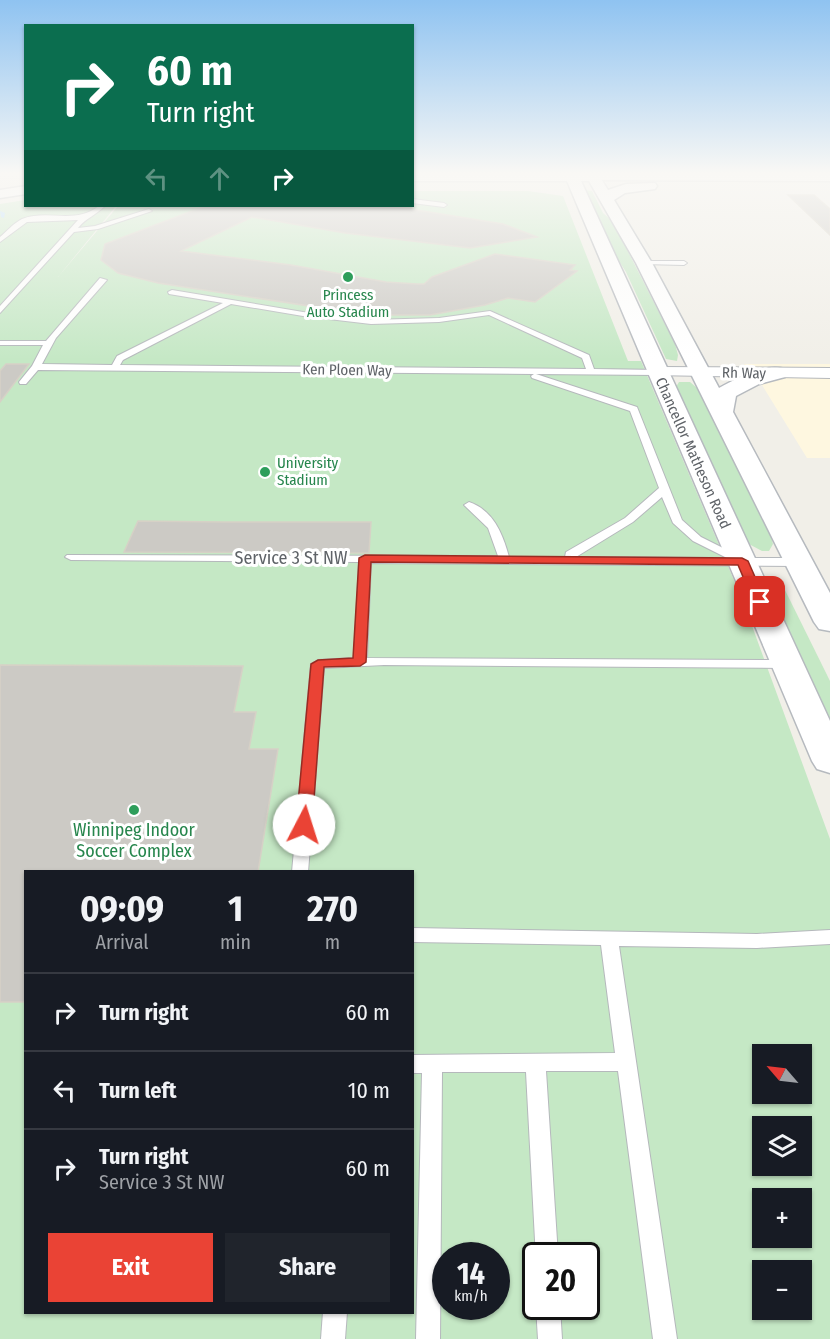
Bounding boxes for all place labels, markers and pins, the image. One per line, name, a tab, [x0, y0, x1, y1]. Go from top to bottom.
marker: Princess Auto Stadium	[341, 270, 355, 284]
place label: Princess Auto Stadium	[307, 286, 389, 321]
place label: University Stadium	[277, 454, 339, 489]
marker: University Stadium	[258, 465, 272, 479]
pin	[734, 576, 785, 627]
marker: Winnipeg Indoor Soccer Complex	[127, 803, 141, 817]
place label: Winnipeg Indoor Soccer Complex	[73, 819, 196, 862]

